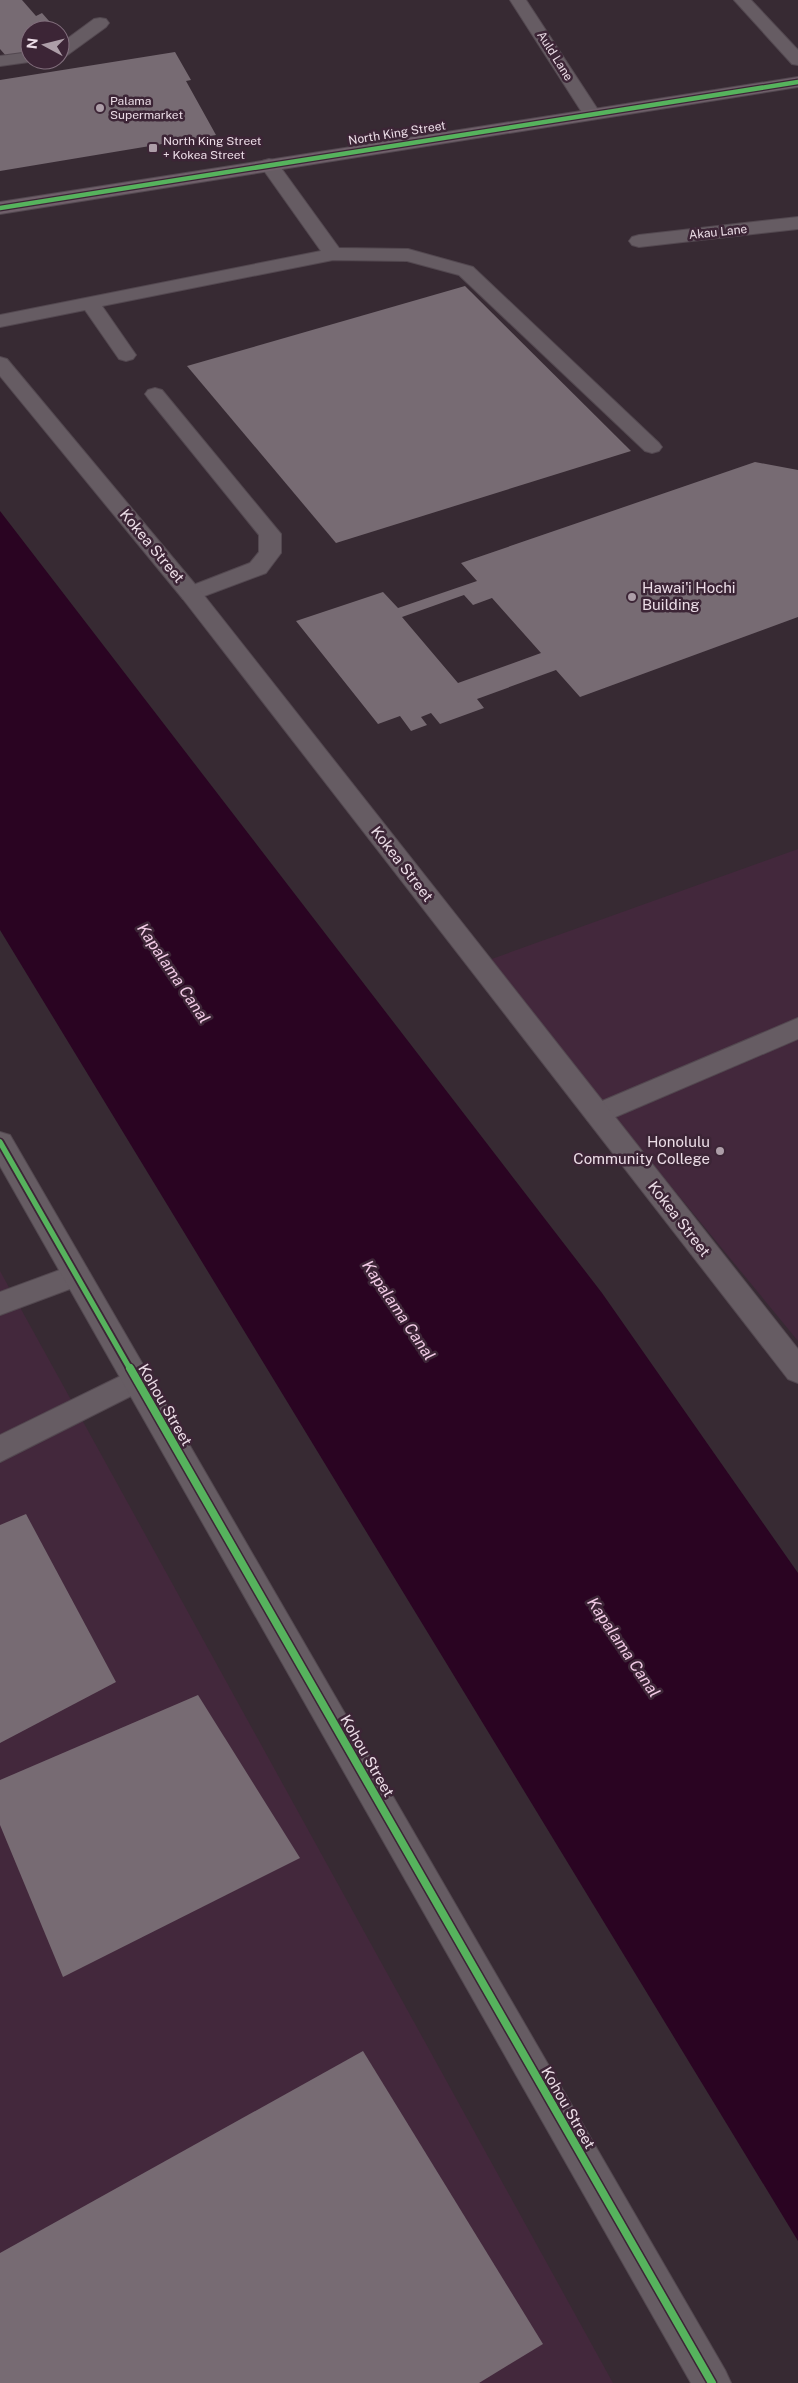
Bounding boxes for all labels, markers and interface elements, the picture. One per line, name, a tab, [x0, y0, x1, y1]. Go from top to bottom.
north arrow	[20, 20, 70, 70]
street label: Auld Lane	[534, 29, 576, 84]
text: N	[23, 37, 41, 50]
place label: Palama Supermarket	[110, 94, 183, 122]
marker: Palama Supermarket	[94, 102, 106, 114]
street label: North King Street	[347, 118, 447, 148]
place label: North King Street + Kokea Street	[163, 134, 262, 162]
marker: North King Street + Kokea Street	[147, 142, 159, 154]
street label: Akau Lane	[688, 222, 748, 242]
street label: Kokea Street	[117, 506, 188, 586]
place label: Hawai'i Hochi Building	[642, 579, 736, 613]
marker: Hawai'i Hochi Building	[626, 591, 638, 603]
street label: Kokea Street	[368, 823, 437, 905]
water label: Kapalama Canal	[133, 920, 214, 1027]
place label: Honolulu Community College	[573, 1133, 710, 1167]
marker: Honolulu Community College	[714, 1145, 726, 1157]
street label: Kokea Street	[645, 1178, 714, 1260]
water label: Kapalama Canal	[358, 1257, 439, 1364]
street label: Kohou Street	[135, 1361, 196, 1449]
water label: Kapalama Canal	[583, 1594, 664, 1701]
street label: Kohou Street	[337, 1712, 398, 1800]
street label: Kohou Street	[538, 2064, 599, 2152]

